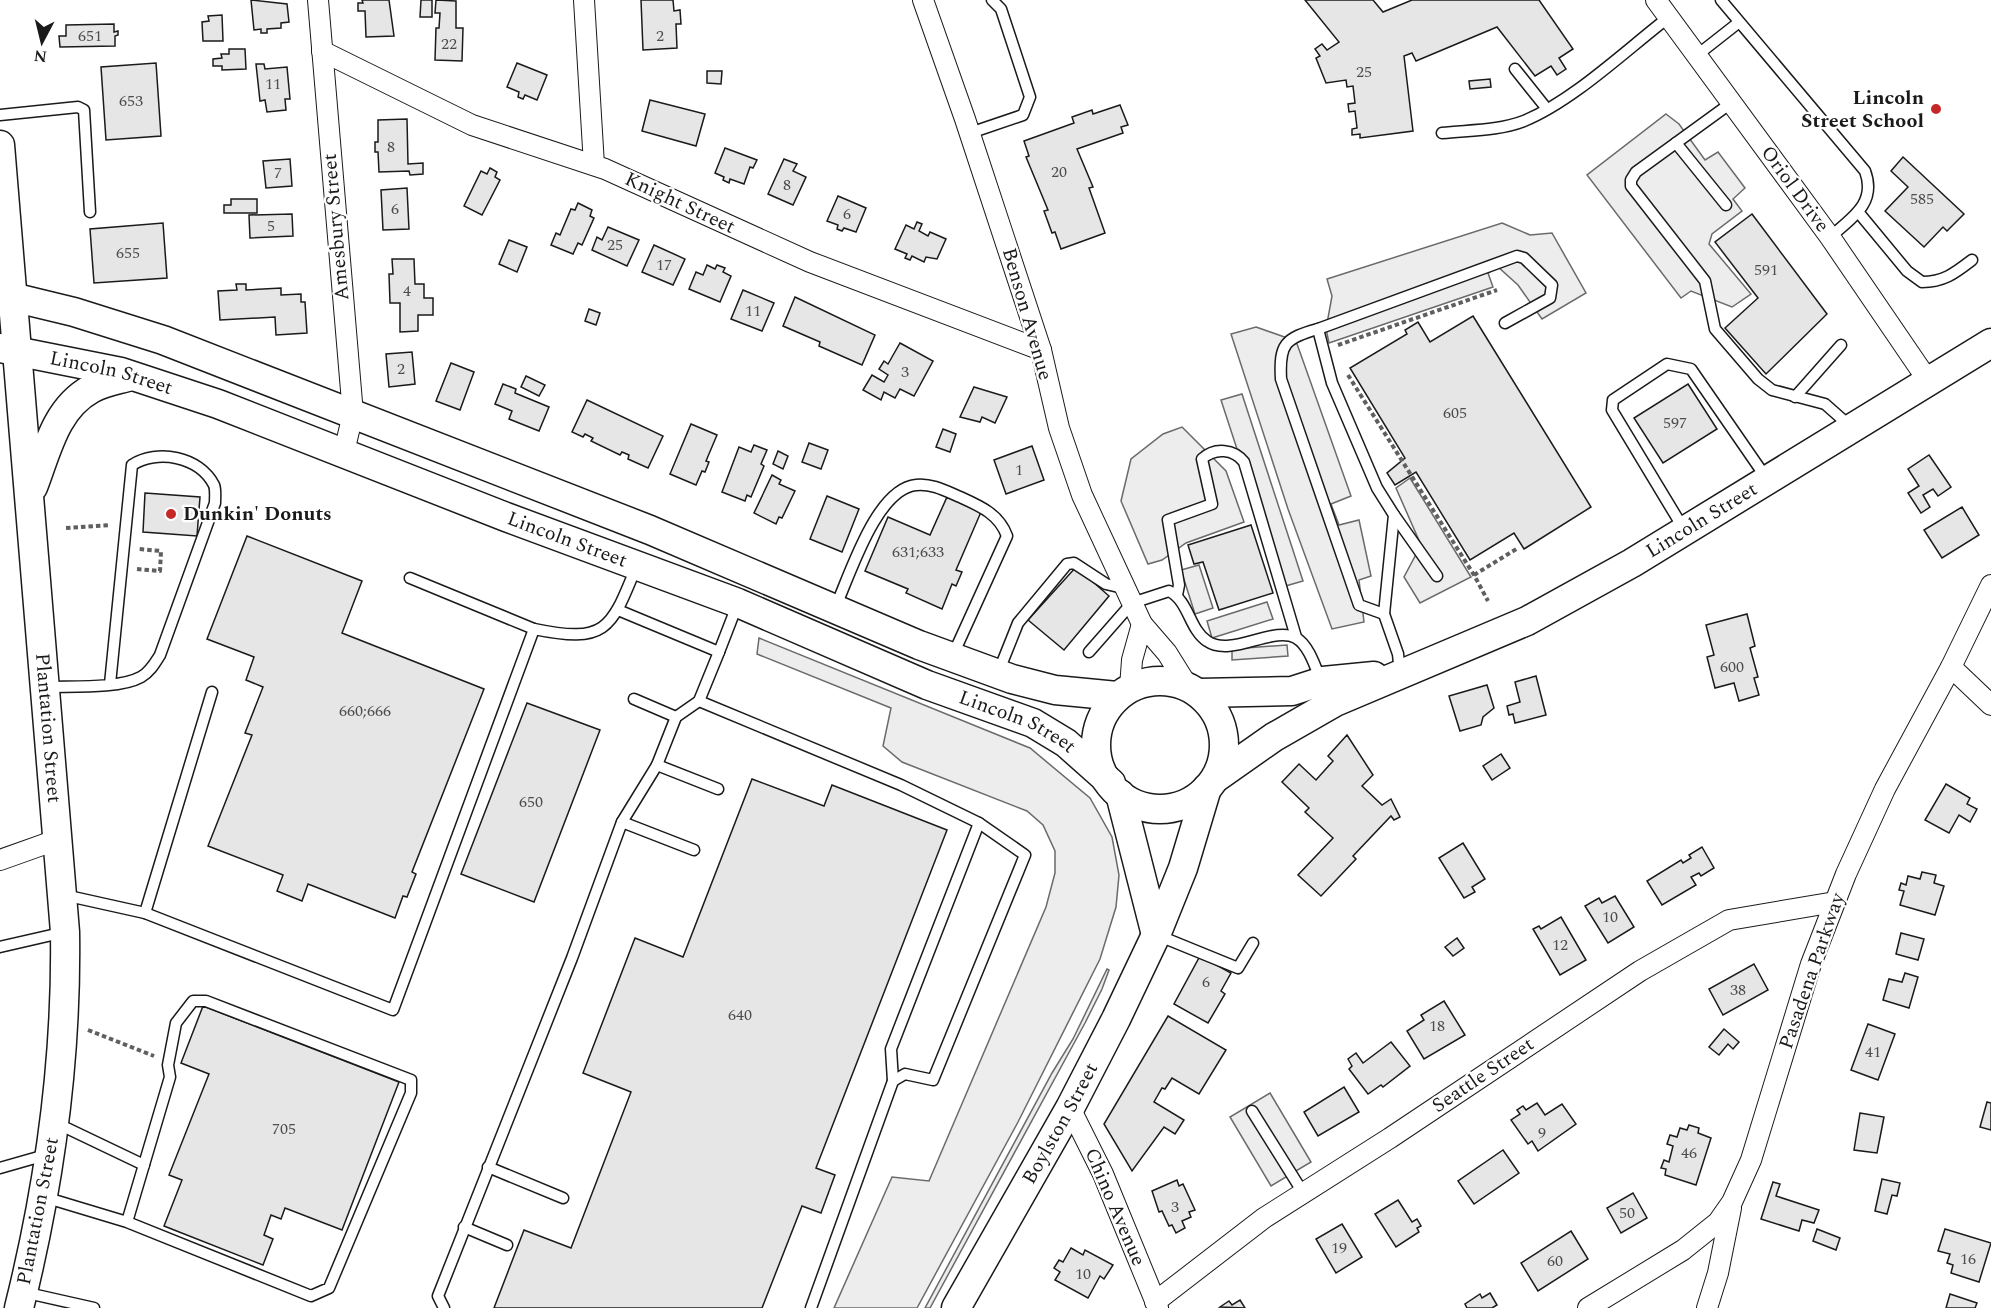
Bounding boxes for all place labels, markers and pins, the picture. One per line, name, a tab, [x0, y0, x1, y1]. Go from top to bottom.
place label: Lincoln Street School	[1801, 83, 1924, 136]
marker: Lincoln Street School	[1929, 102, 1943, 116]
place label: Dunkin' Donuts	[183, 499, 332, 529]
marker: Dunkin' Donuts	[164, 507, 178, 521]

